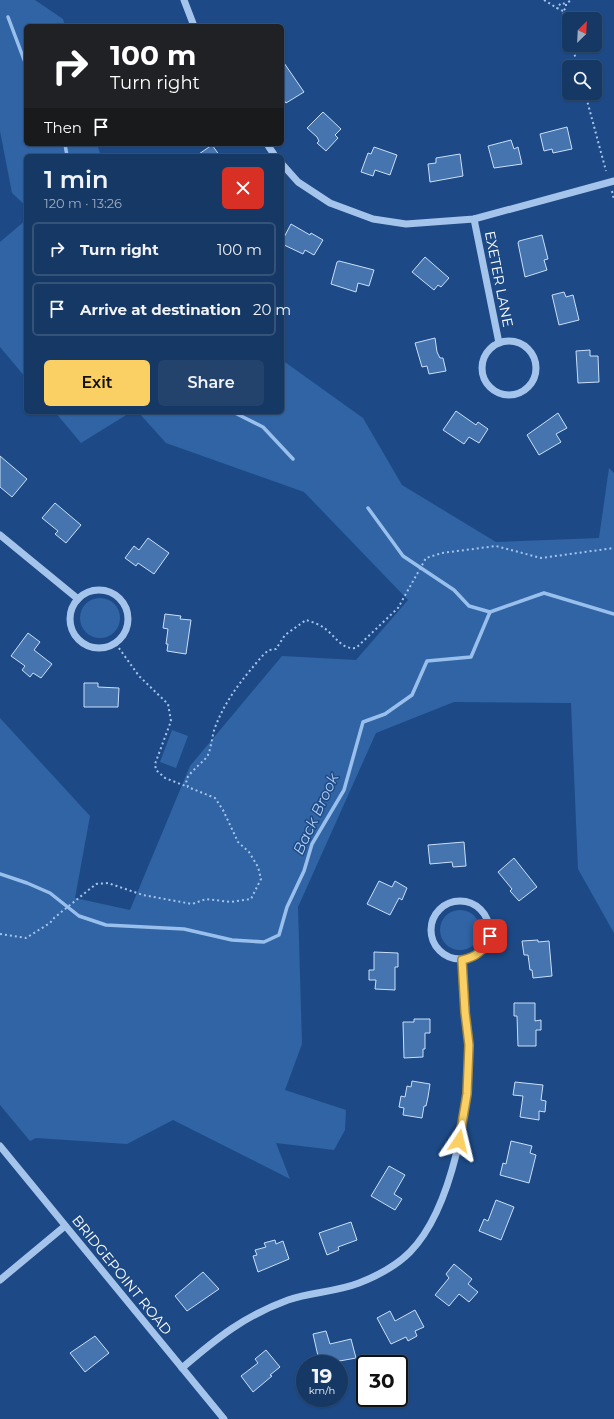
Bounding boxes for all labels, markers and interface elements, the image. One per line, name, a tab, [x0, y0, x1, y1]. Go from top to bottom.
north arrow	[562, 12, 602, 52]
map controls	[562, 12, 602, 100]
text: 100 m	[110, 38, 196, 72]
icon: right	[44, 40, 96, 92]
button: search	[562, 60, 602, 100]
text: Turn right	[110, 72, 200, 94]
icon: arrive	[90, 116, 112, 138]
text: Then	[44, 118, 82, 137]
text: 1 min	[44, 165, 108, 194]
button: close	[222, 167, 264, 209]
text: 120 m · 13:26	[44, 195, 122, 211]
street label: EXETER LANE	[481, 229, 517, 329]
icon: right	[46, 238, 68, 260]
text: Turn right	[80, 240, 159, 259]
text: 100 m	[217, 240, 262, 259]
icon: arrive	[46, 298, 68, 320]
text: Arrive at destination	[80, 300, 241, 319]
text: 20 m	[253, 300, 291, 319]
button: Exit	[44, 360, 150, 406]
button: Share	[158, 360, 264, 406]
water label: Back Brook	[288, 769, 343, 857]
pin	[473, 919, 507, 953]
icon: arrive	[479, 925, 501, 947]
position arrow	[438, 1120, 480, 1162]
street label: BRIDGEPOINT ROAD	[68, 1211, 176, 1339]
speed limit sign: 30	[356, 1355, 408, 1407]
text: 19	[312, 1364, 332, 1388]
text: km/h	[309, 1384, 335, 1397]

